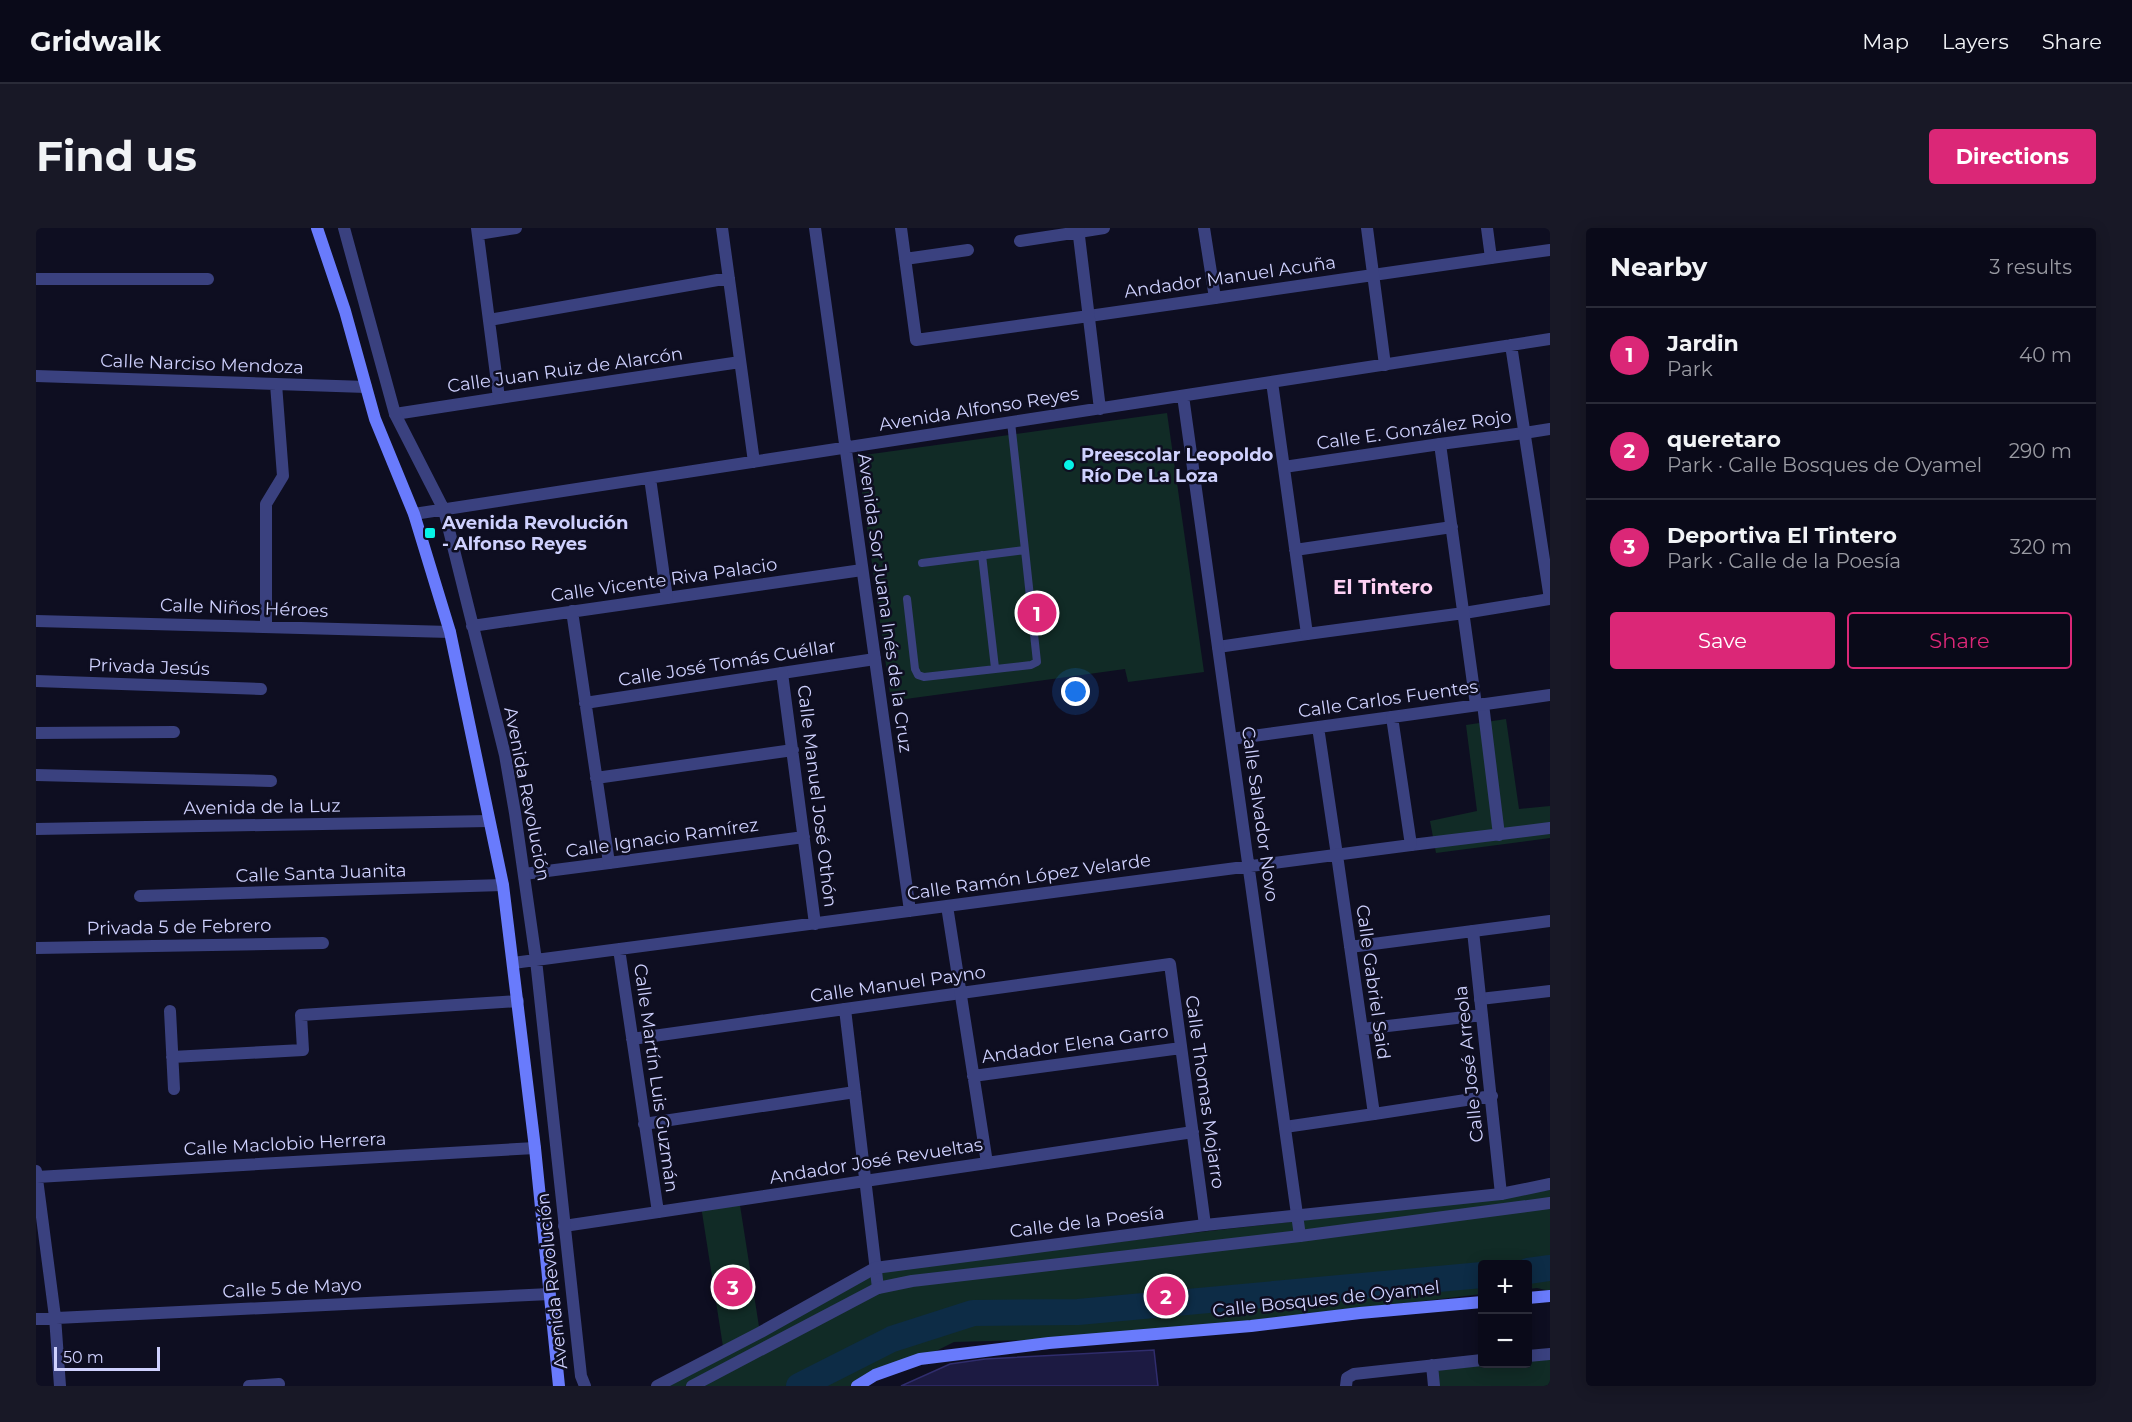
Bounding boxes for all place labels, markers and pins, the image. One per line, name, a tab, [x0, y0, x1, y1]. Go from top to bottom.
place label: Preescolar Leopoldo Río De La Loza	[1081, 444, 1274, 487]
marker: Preescolar Leopoldo Río De La Loza	[1062, 458, 1076, 472]
place label: Avenida Revolución - Alfonso Reyes	[441, 512, 628, 555]
marker: Avenida Revolución - Alfonso Reyes	[423, 526, 437, 540]
pin: 1	[1018, 590, 1056, 636]
pin: 3	[714, 1264, 752, 1310]
pin: 2	[1146, 1274, 1186, 1318]

